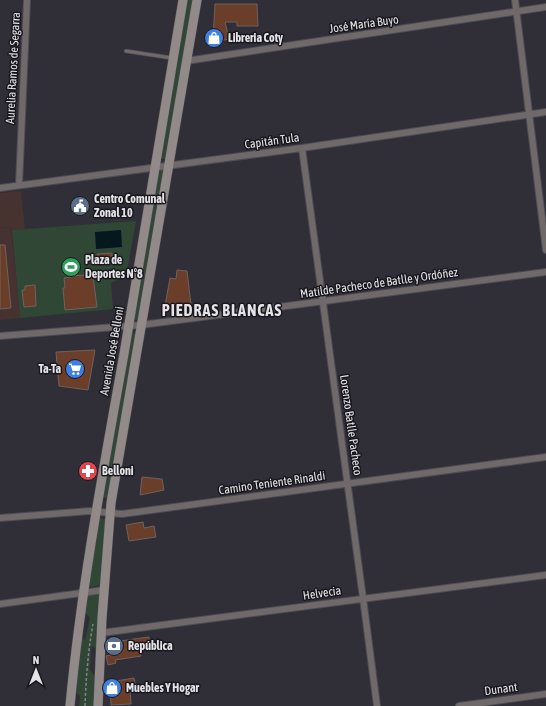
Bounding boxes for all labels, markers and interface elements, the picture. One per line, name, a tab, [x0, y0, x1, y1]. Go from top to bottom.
street label: Aurelia Ramos de Segarra	[3, 12, 23, 124]
street label: José María Buyo	[328, 12, 400, 36]
shop icon: Libreria Coty	[203, 27, 225, 49]
place label: Libreria Coty	[228, 31, 283, 45]
street label: Capitán Tula	[244, 130, 300, 152]
place label: Centro Comunal Zonal 10	[94, 192, 166, 220]
public building icon: Centro Comunal Zonal 10	[69, 195, 91, 217]
place label: Plaza de Deportes N°8	[85, 253, 143, 281]
sports icon: Plaza de Deportes N°8	[60, 256, 82, 278]
street label: Matilde Pacheco de Batlle y Ordóñez	[299, 265, 459, 301]
district label: PIEDRAS BLANCAS	[162, 301, 282, 319]
street label: Avenida José Belloni	[97, 305, 127, 397]
supermarket icon: Ta-Ta	[64, 358, 86, 380]
place label: Ta-Ta	[39, 362, 61, 376]
street label: Lorenzo Batlle Pacheco	[337, 374, 365, 477]
pharmacy icon: Belloni	[77, 460, 99, 482]
place label: Belloni	[102, 464, 134, 478]
street label: Camino Teniente Rinaldi	[218, 469, 326, 497]
street label: Helvecia	[302, 583, 342, 603]
bank icon: República	[103, 635, 125, 657]
place label: República	[128, 639, 173, 653]
north arrow	[16, 650, 56, 690]
text: N	[33, 654, 39, 666]
shop icon: Muebles Y Hogar	[101, 677, 123, 699]
street label: Dunant	[484, 680, 519, 698]
place label: Muebles Y Hogar	[126, 681, 199, 695]

